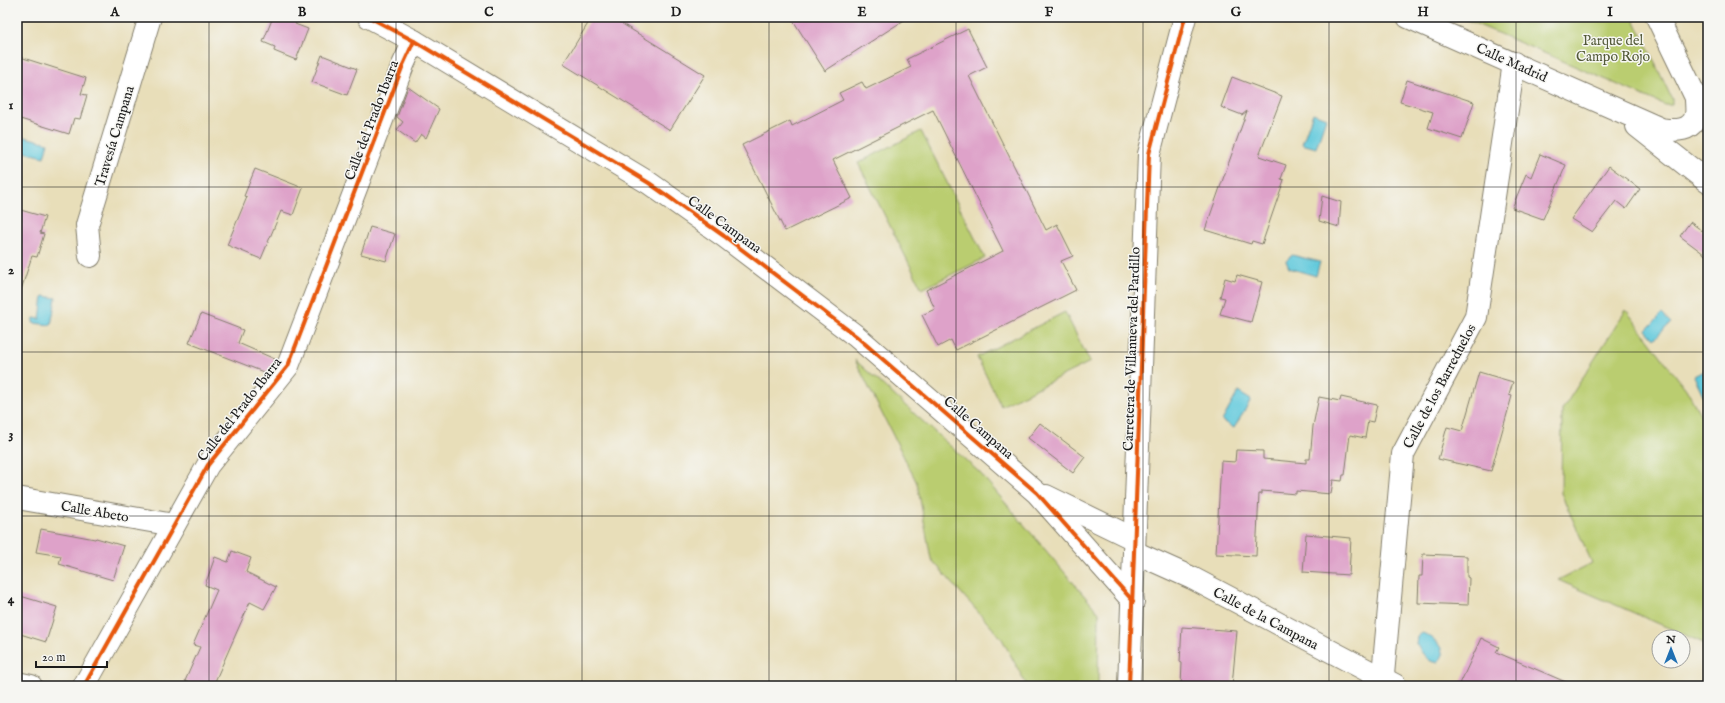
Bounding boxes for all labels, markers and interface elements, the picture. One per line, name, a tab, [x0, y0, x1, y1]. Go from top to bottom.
text: A	[110, 4, 121, 21]
text: B	[298, 4, 307, 21]
text: C	[484, 4, 494, 21]
text: D	[671, 4, 682, 21]
text: E	[857, 4, 867, 21]
text: F	[1045, 4, 1054, 21]
text: G	[1231, 4, 1242, 21]
text: H	[1417, 4, 1429, 21]
text: I	[1607, 4, 1613, 21]
park label: Parque del Campo Rojo	[1576, 32, 1650, 66]
street label: Calle Madrid	[1473, 39, 1551, 87]
street label: Calle del Prado Ibarra	[341, 57, 403, 183]
street label: Travesía Campana	[91, 83, 139, 189]
text: 1	[9, 97, 14, 114]
street label: Calle Campana	[684, 192, 766, 258]
street label: Carretera de Villanueva del Pardillo	[1119, 246, 1145, 452]
text: 2	[8, 262, 14, 279]
street label: Calle de los Barreduelos	[1399, 321, 1480, 452]
street label: Calle del Prado Ibarra	[194, 353, 287, 465]
street label: Calle Campana	[940, 392, 1018, 464]
text: 3	[9, 426, 14, 443]
street label: Calle Abeto	[59, 497, 131, 527]
street label: Calle de la Campana	[1210, 583, 1322, 655]
text: 4	[8, 591, 15, 608]
north arrow	[1651, 629, 1691, 669]
text: N	[1665, 633, 1676, 647]
scale bar	[36, 643, 107, 669]
text: 20 m	[42, 650, 65, 665]

